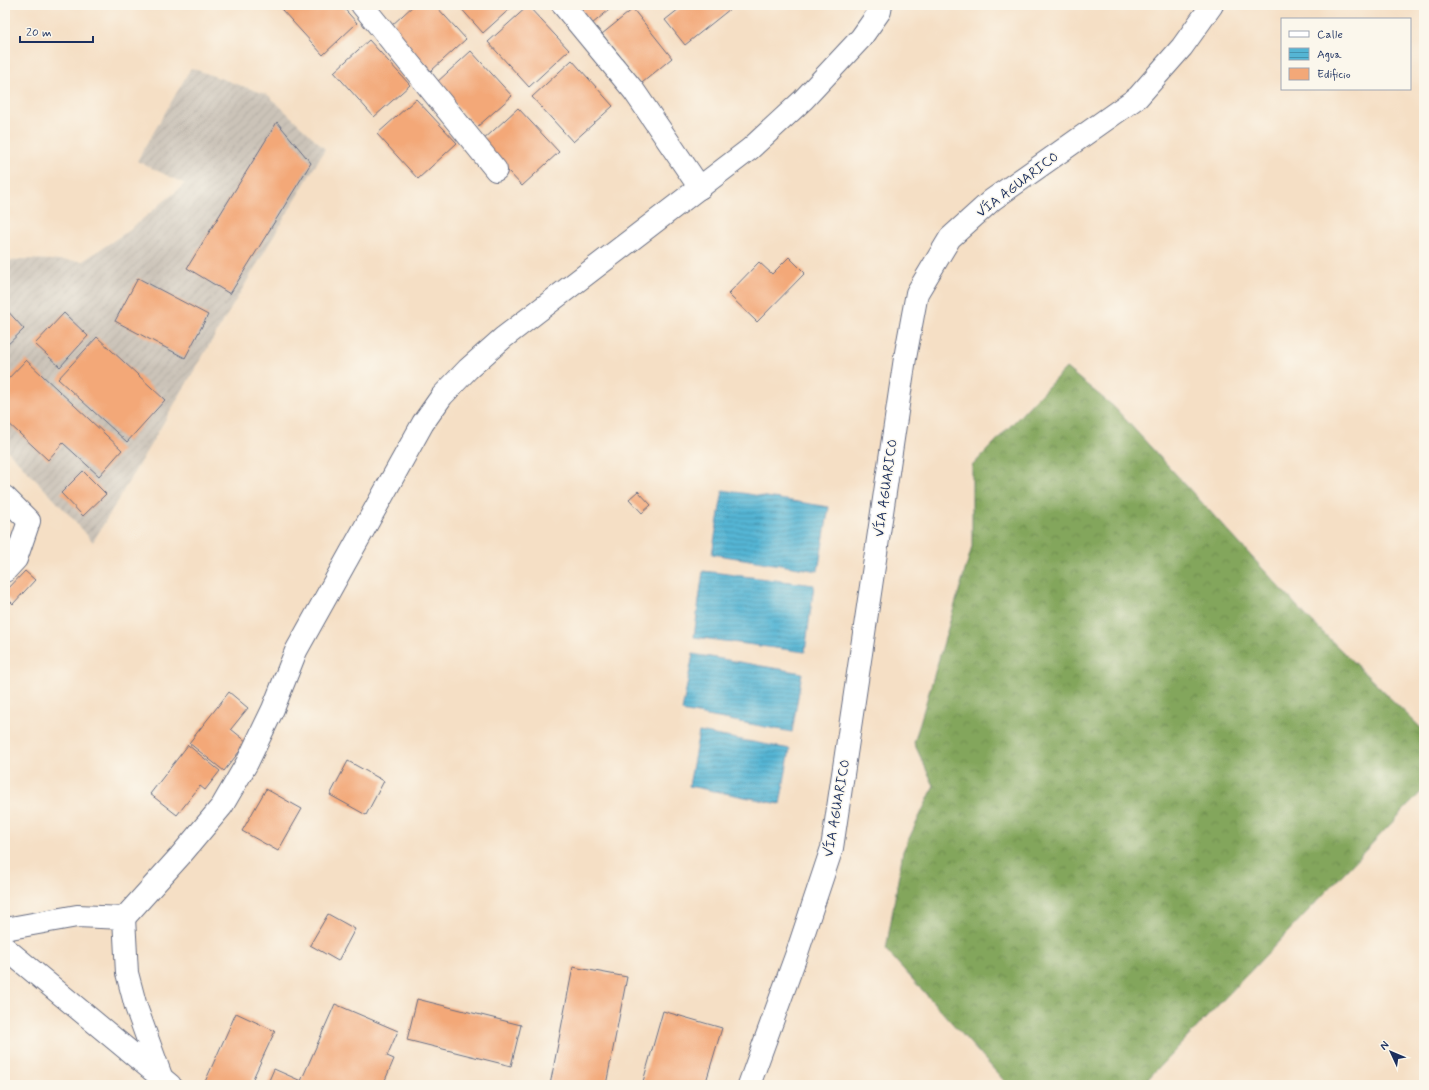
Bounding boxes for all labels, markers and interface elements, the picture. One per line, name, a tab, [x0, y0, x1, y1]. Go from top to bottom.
scale bar	[20, 18, 93, 44]
legend	[1281, 18, 1411, 90]
text: 20 m	[26, 25, 52, 41]
text: Calle	[1317, 27, 1343, 43]
text: Agua	[1317, 47, 1342, 63]
text: Edificio	[1317, 67, 1351, 83]
street label: VÍA AGUARICO	[973, 148, 1062, 222]
street label: VÍA AGUARICO	[870, 438, 902, 538]
street label: VÍA AGUARICO	[820, 758, 854, 858]
north arrow	[1371, 1032, 1411, 1072]
text: N	[1377, 1038, 1392, 1053]

